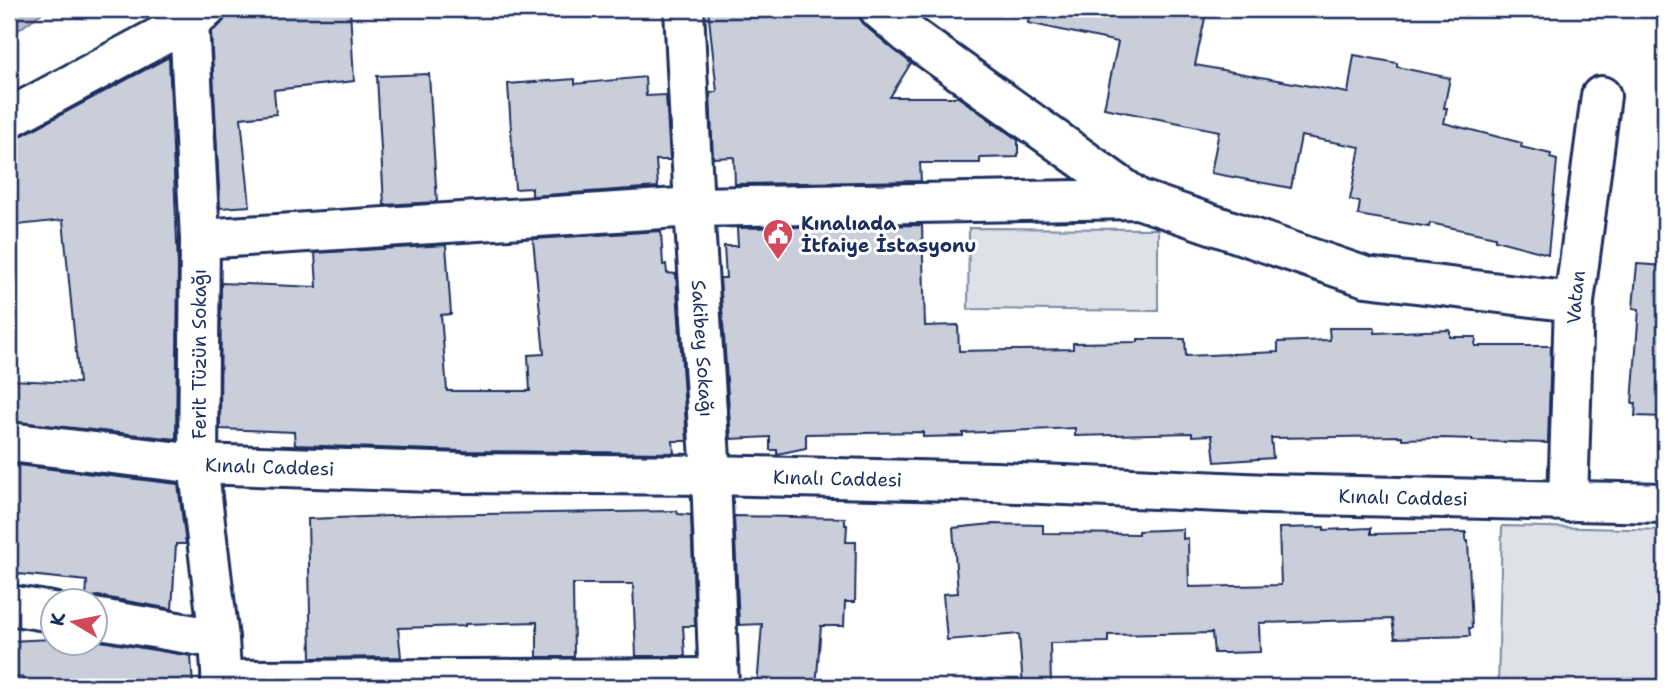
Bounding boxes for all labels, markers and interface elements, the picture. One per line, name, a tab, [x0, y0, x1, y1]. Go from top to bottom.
place label: Kınalıada İtfaiye İstasyonu	[801, 211, 976, 258]
public building icon: Kınalıada İtfaiye İstasyonu	[761, 217, 795, 261]
street label: Ferit Tüzün Sokağı	[187, 269, 212, 439]
street label: Vatan	[1561, 269, 1591, 325]
street label: Sakibey Sokağı	[686, 279, 719, 418]
street label: Kınalı Caddesi	[205, 452, 335, 482]
street label: Kınalı Caddesi	[773, 465, 902, 493]
street label: Kınalı Caddesi	[1338, 484, 1468, 512]
north arrow	[38, 588, 108, 658]
text: K	[44, 611, 71, 628]

